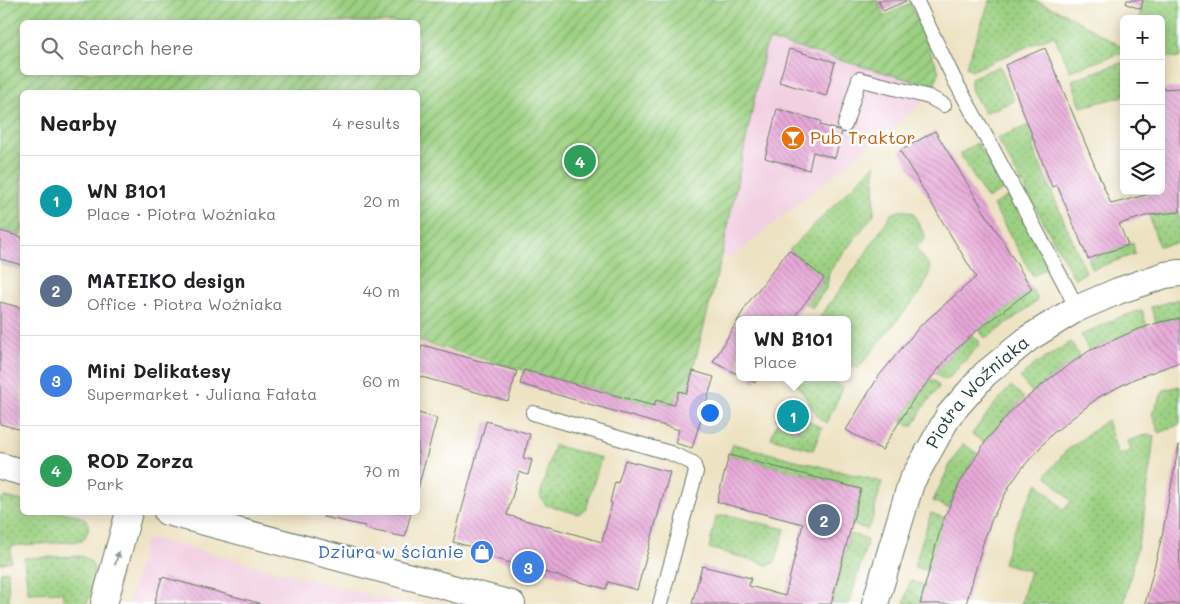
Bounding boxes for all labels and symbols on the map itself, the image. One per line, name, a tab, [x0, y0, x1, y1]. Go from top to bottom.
bar icon: Pub Traktor	[780, 125, 806, 151]
place label: Pub Traktor	[810, 125, 916, 149]
pin: 4	[564, 142, 596, 180]
street label: Piotra Woźniaka	[920, 330, 1034, 452]
pin: 1	[777, 397, 809, 435]
your location	[697, 400, 723, 426]
pin: 2	[808, 501, 840, 539]
place label: Dziura w ścianie	[318, 539, 464, 563]
shop icon: Dziura w ścianie	[469, 539, 495, 565]
pin: 3	[512, 548, 544, 586]
one-way arrow	[113, 551, 121, 566]

